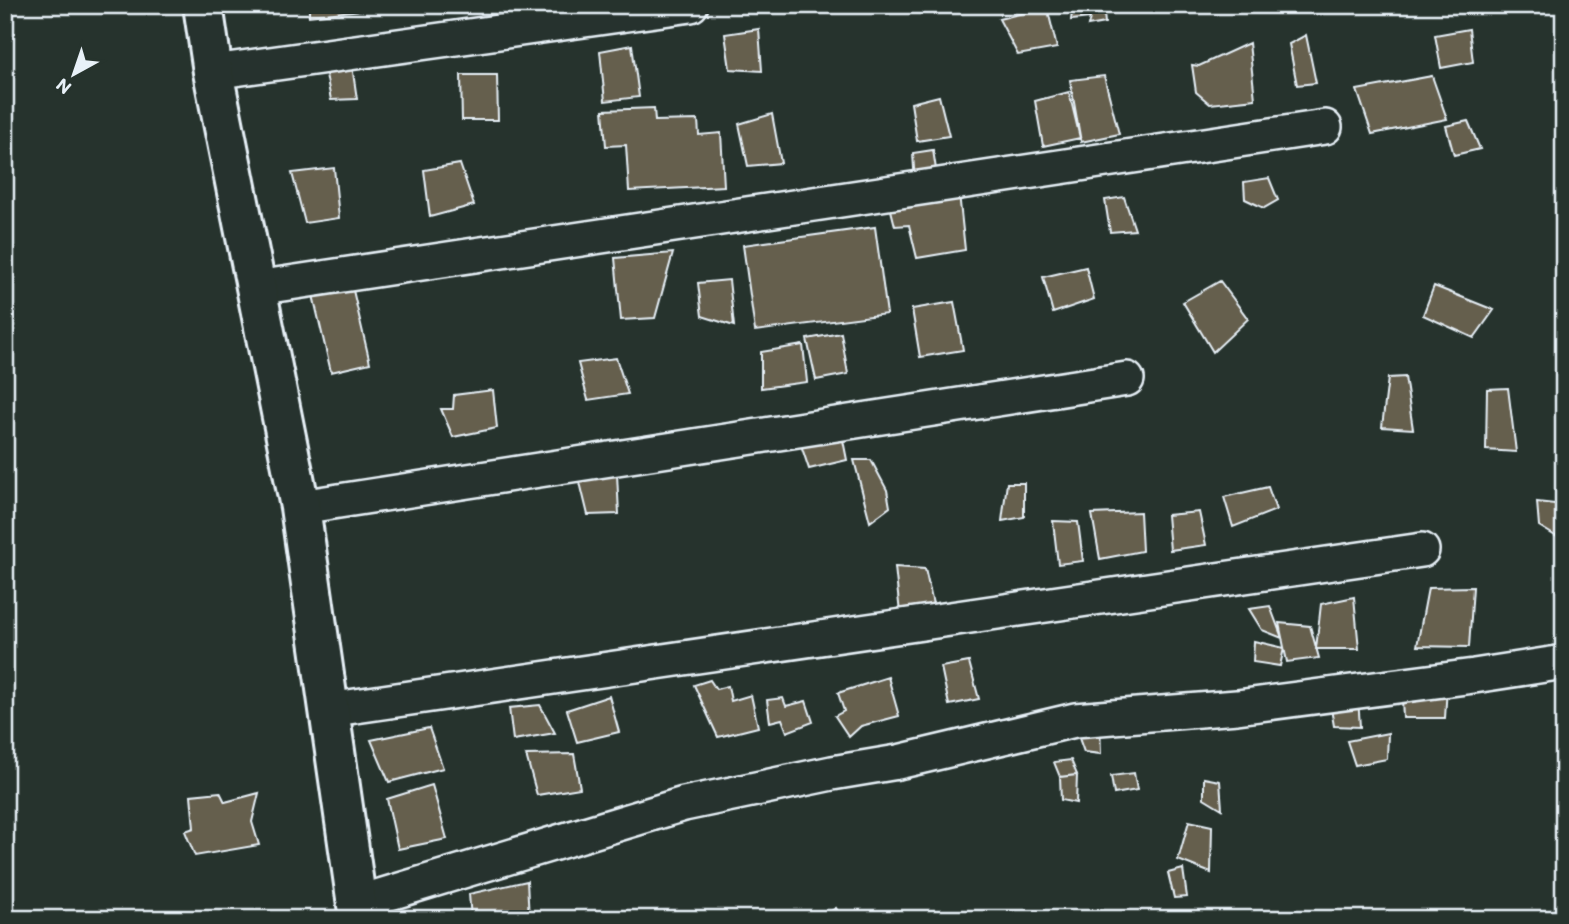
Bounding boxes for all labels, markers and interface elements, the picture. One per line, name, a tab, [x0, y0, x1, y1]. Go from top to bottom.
north arrow	[38, 38, 108, 108]
text: N	[51, 74, 76, 100]

